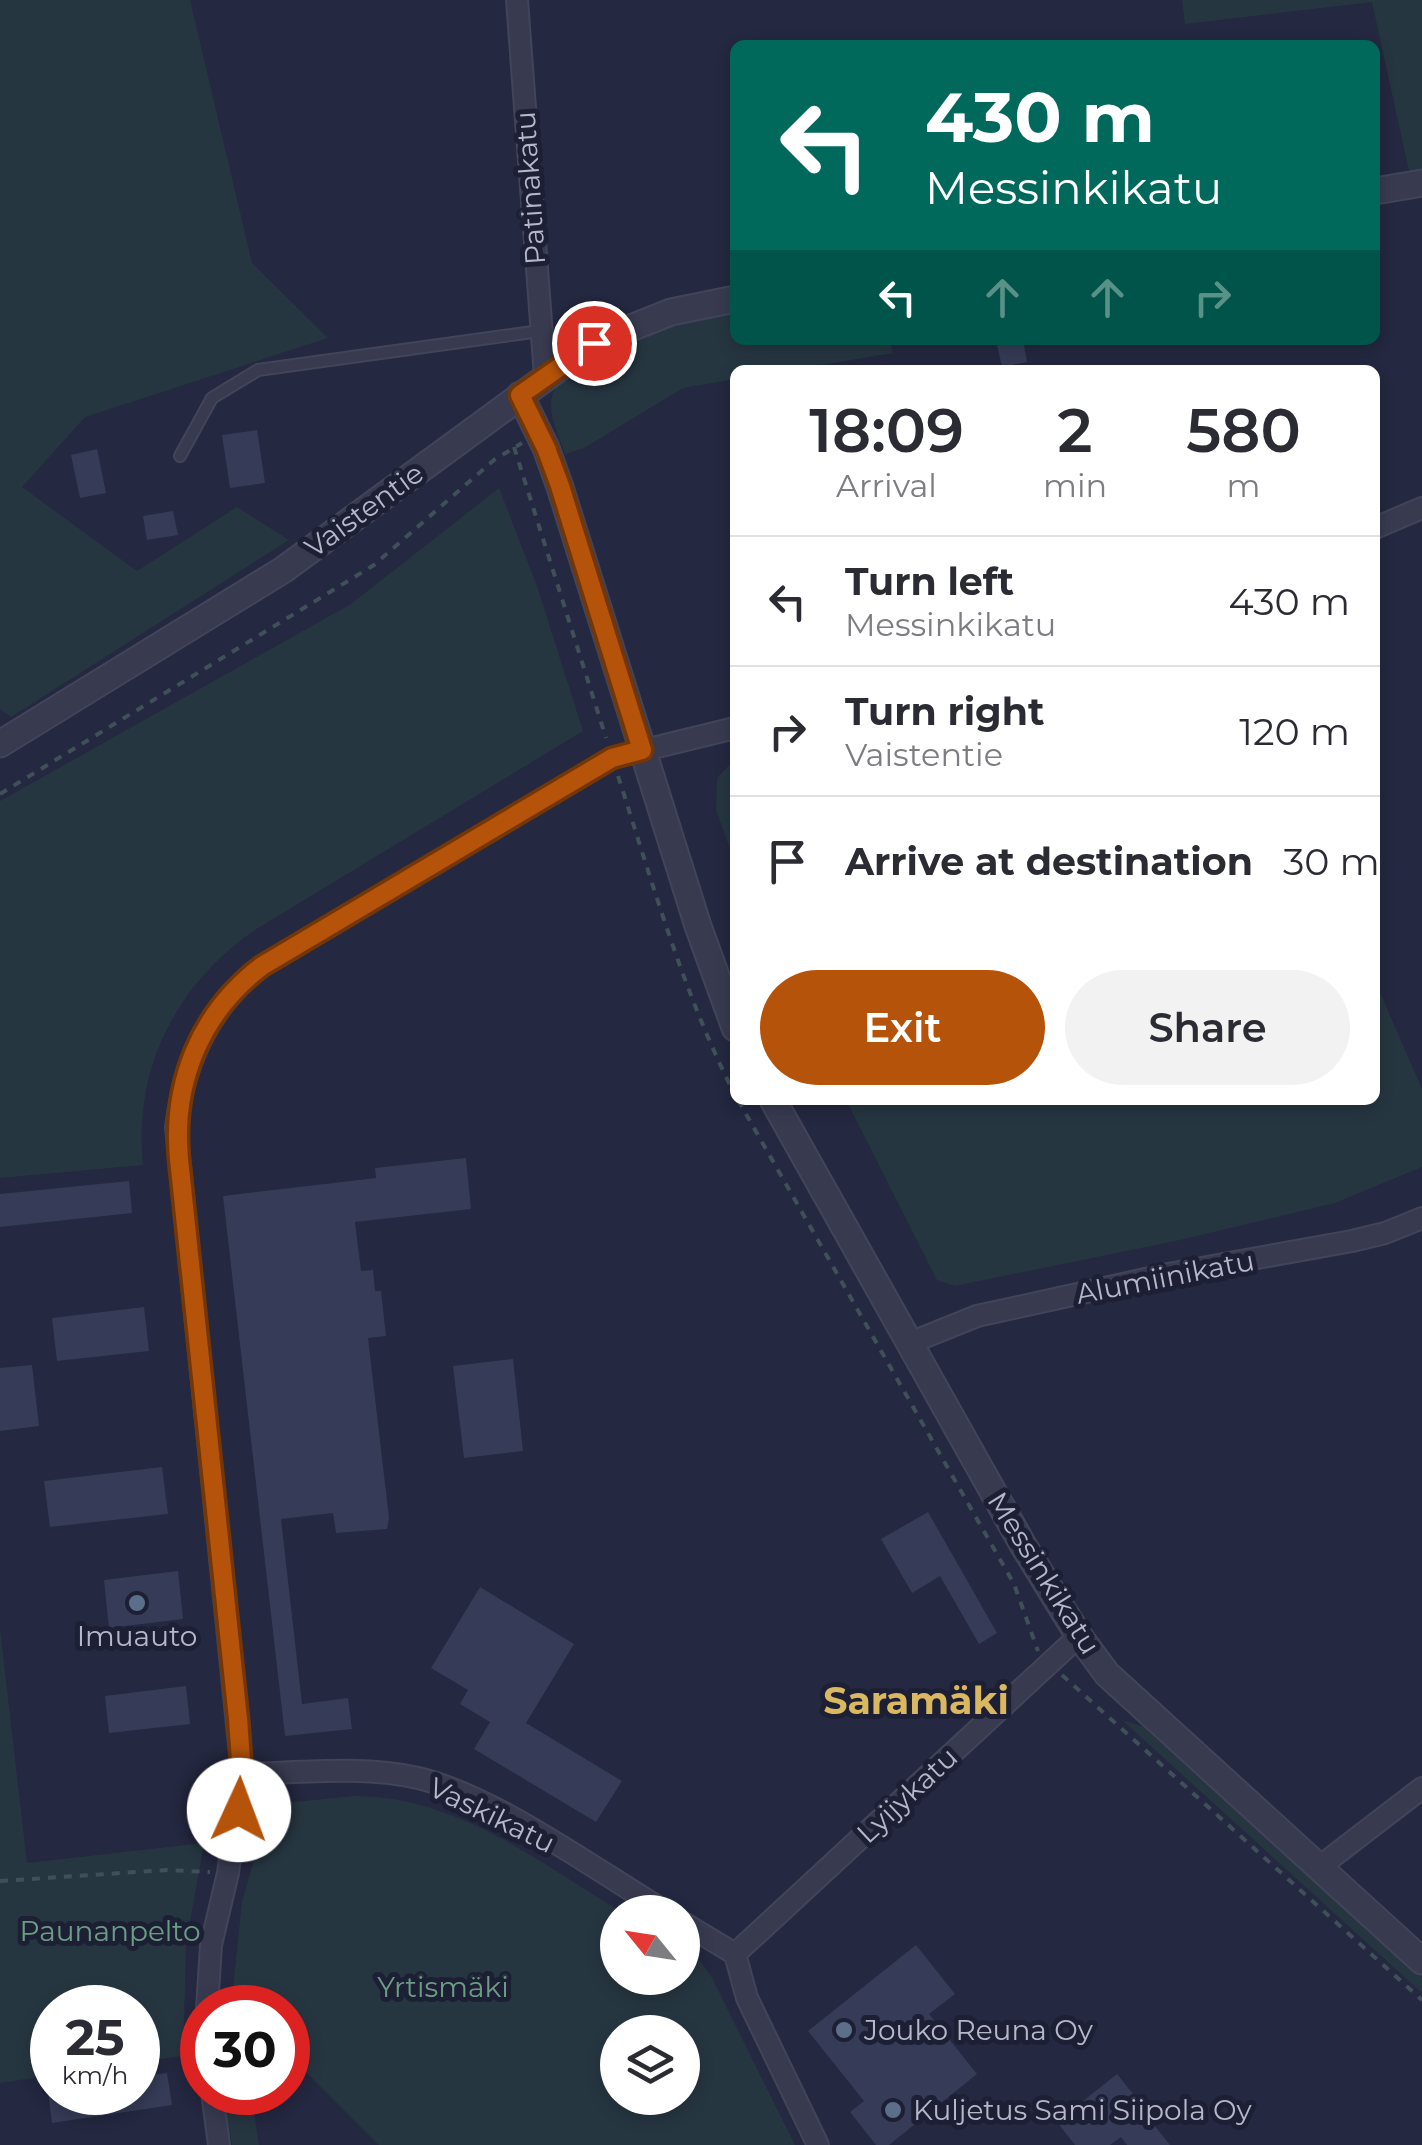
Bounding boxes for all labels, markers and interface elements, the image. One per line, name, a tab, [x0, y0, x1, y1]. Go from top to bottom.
text: 430 m	[925, 74, 1155, 160]
icon: left	[760, 80, 890, 210]
street label: Patinakatu	[508, 110, 552, 266]
text: Messinkikatu	[925, 160, 1222, 215]
icon: left	[870, 270, 925, 325]
icon: ahead	[975, 270, 1030, 325]
icon: ahead	[1080, 270, 1135, 325]
icon: right	[1185, 270, 1240, 325]
pin	[552, 301, 637, 386]
icon: arrive	[567, 316, 622, 371]
text: 18:09	[809, 394, 964, 467]
text: 2	[1058, 394, 1093, 467]
text: 580	[1186, 394, 1301, 467]
street label: Vaistentie	[298, 456, 430, 564]
text: Arrival	[836, 466, 937, 505]
text: min	[1043, 466, 1107, 505]
text: m	[1227, 466, 1261, 505]
text: Turn left	[845, 558, 1014, 605]
icon: left	[760, 574, 815, 629]
text: 430 m	[1229, 578, 1350, 625]
text: Messinkikatu	[845, 605, 1056, 644]
text: Turn right	[845, 688, 1044, 735]
icon: right	[760, 704, 815, 759]
text: 120 m	[1239, 708, 1350, 755]
text: Vaistentie	[845, 735, 1003, 774]
icon: arrive	[760, 834, 815, 889]
text: Arrive at destination	[845, 838, 1253, 885]
text: 30 m	[1283, 838, 1380, 885]
button: Exit	[760, 970, 1045, 1085]
button: Share	[1065, 970, 1350, 1085]
street label: Alumiinikatu	[1073, 1243, 1257, 1311]
street label: Messinkikatu	[981, 1486, 1107, 1660]
marker: Imuauto	[126, 1592, 148, 1614]
place label: Imuauto	[77, 1619, 197, 1653]
district label: Saramäki	[823, 1677, 1009, 1724]
street label: Lyijykatu	[850, 1740, 964, 1850]
position arrow	[187, 1758, 291, 1862]
street label: Vaskikatu	[424, 1770, 560, 1860]
north arrow	[600, 1895, 700, 1995]
map controls	[600, 1895, 700, 2115]
park label: Paunanpelto	[20, 1914, 200, 1948]
park label: Yrtismäki	[377, 1970, 509, 2004]
speed limit sign: 30	[180, 1985, 310, 2115]
text: 25	[65, 2007, 125, 2068]
place label: Jouko Reuna Oy	[863, 2013, 1094, 2047]
button: layers	[600, 2015, 700, 2115]
marker: Jouko Reuna Oy	[833, 2019, 855, 2041]
text: km/h	[62, 2060, 128, 2090]
place label: Kuljetus Sami Siipola Oy	[913, 2093, 1253, 2127]
marker: Kuljetus Sami Siipola Oy	[882, 2099, 904, 2121]

